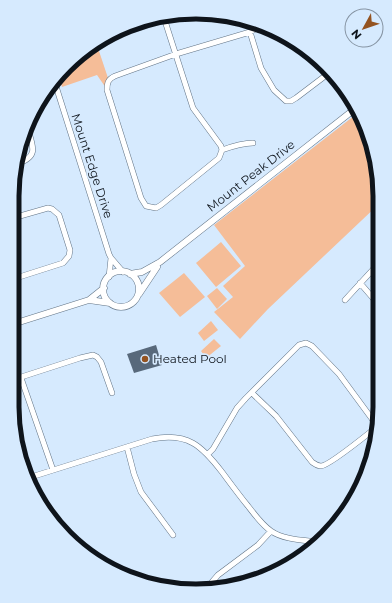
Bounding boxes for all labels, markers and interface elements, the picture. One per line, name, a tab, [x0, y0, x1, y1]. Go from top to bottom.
north arrow	[344, 8, 384, 48]
text: N	[348, 27, 365, 42]
street label: Mount Edge Drive	[68, 112, 116, 220]
street label: Mount Peak Drive	[204, 137, 298, 215]
place label: Heated Pool	[153, 351, 227, 366]
marker: Heated Pool	[140, 354, 150, 364]

